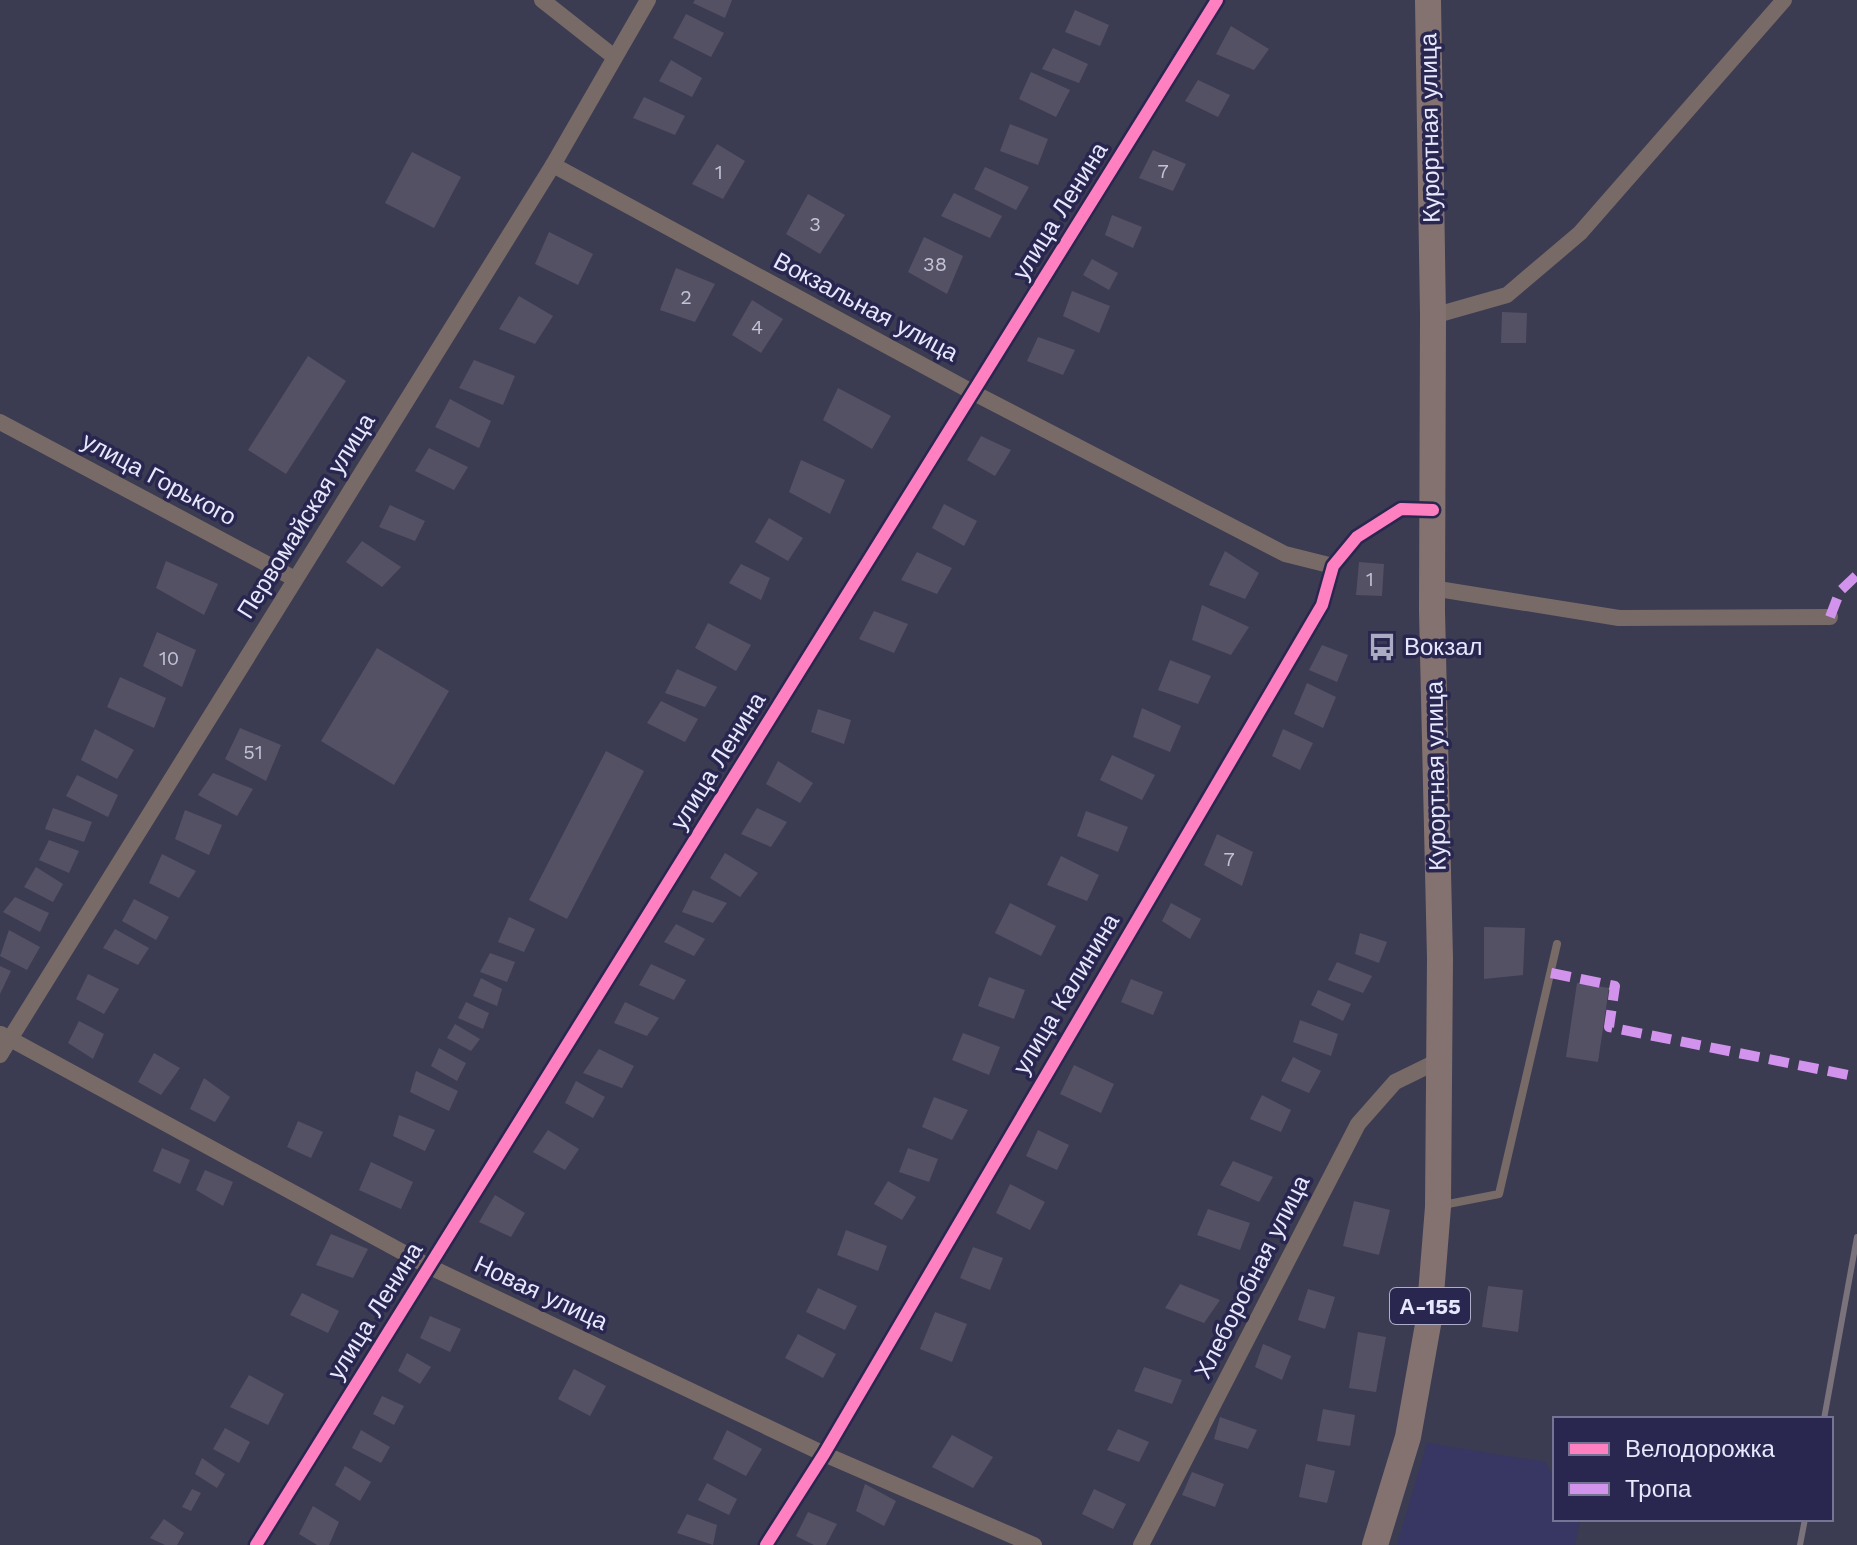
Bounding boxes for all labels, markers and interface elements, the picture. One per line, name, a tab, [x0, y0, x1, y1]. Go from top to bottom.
street label: Курортная улица	[1414, 32, 1446, 223]
street label: улица Ленина	[1007, 137, 1114, 285]
house number: 7	[1157, 159, 1169, 183]
house number: 1	[715, 160, 723, 184]
house number: 3	[809, 212, 821, 236]
street label: Вокзальная улица	[769, 247, 964, 368]
house number: 38	[923, 252, 947, 276]
house number: 2	[680, 285, 692, 309]
house number: 4	[751, 315, 763, 339]
street label: Первомайская улица	[231, 408, 381, 624]
street label: улица Горького	[77, 427, 241, 531]
house number: 1	[1366, 567, 1374, 591]
bus stop icon: Вокзал	[1367, 632, 1397, 662]
place label: Вокзал	[1404, 633, 1482, 661]
house number: 10	[159, 646, 179, 670]
street label: Курортная улица	[1420, 680, 1452, 871]
street label: улица Ленина	[665, 687, 772, 835]
house number: 51	[243, 740, 263, 764]
house number: 7	[1223, 847, 1235, 871]
street label: улица Калинина	[1007, 908, 1125, 1079]
street label: Хлеборобная улица	[1189, 1170, 1316, 1383]
street label: улица Ленина	[322, 1237, 429, 1385]
street label: Новая улица	[470, 1250, 613, 1336]
road number: А-155	[1390, 1288, 1470, 1324]
legend	[1553, 1417, 1833, 1521]
text: Велодорожка	[1625, 1435, 1776, 1463]
text: Тропа	[1625, 1475, 1692, 1503]

